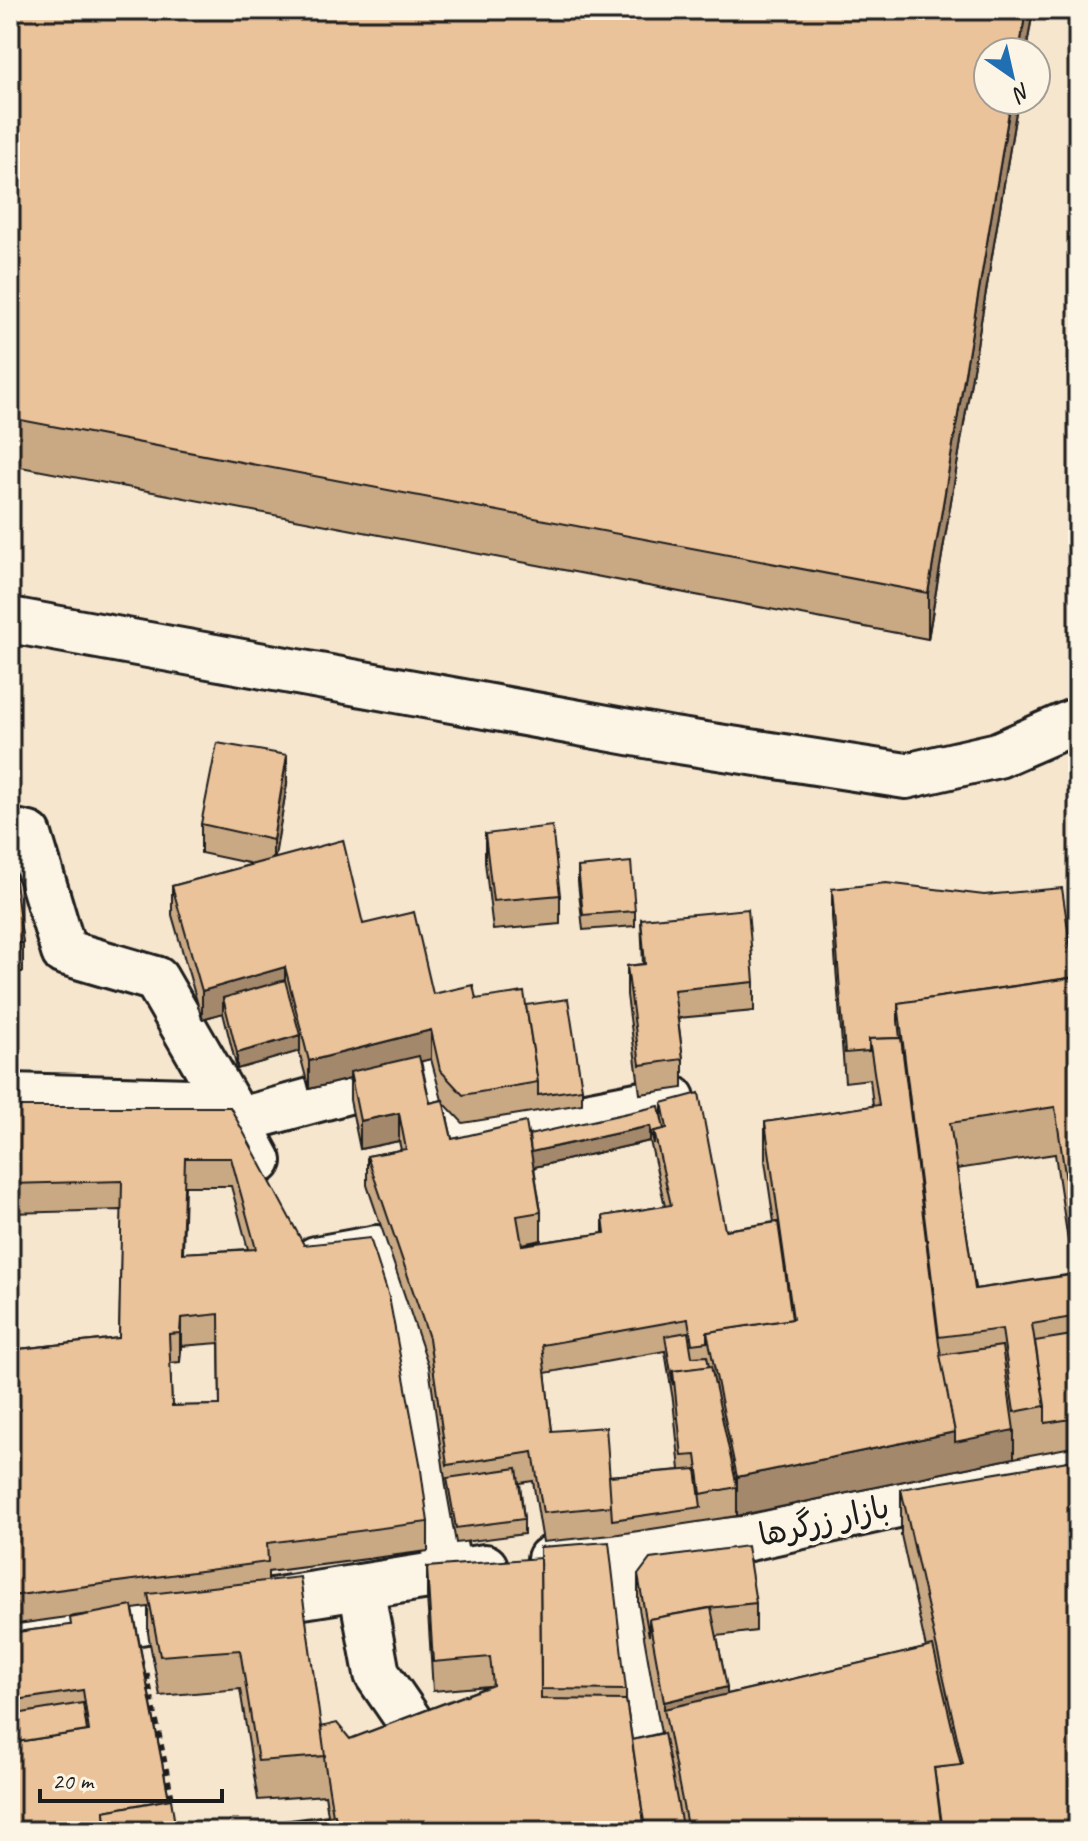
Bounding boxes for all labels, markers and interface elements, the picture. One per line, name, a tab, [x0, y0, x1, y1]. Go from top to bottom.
north arrow	[972, 36, 1052, 116]
text: N	[1006, 76, 1036, 109]
street label: بازار زرگرها	[755, 1486, 893, 1556]
scale bar	[40, 1753, 222, 1803]
text: 20 m	[52, 1766, 95, 1796]

